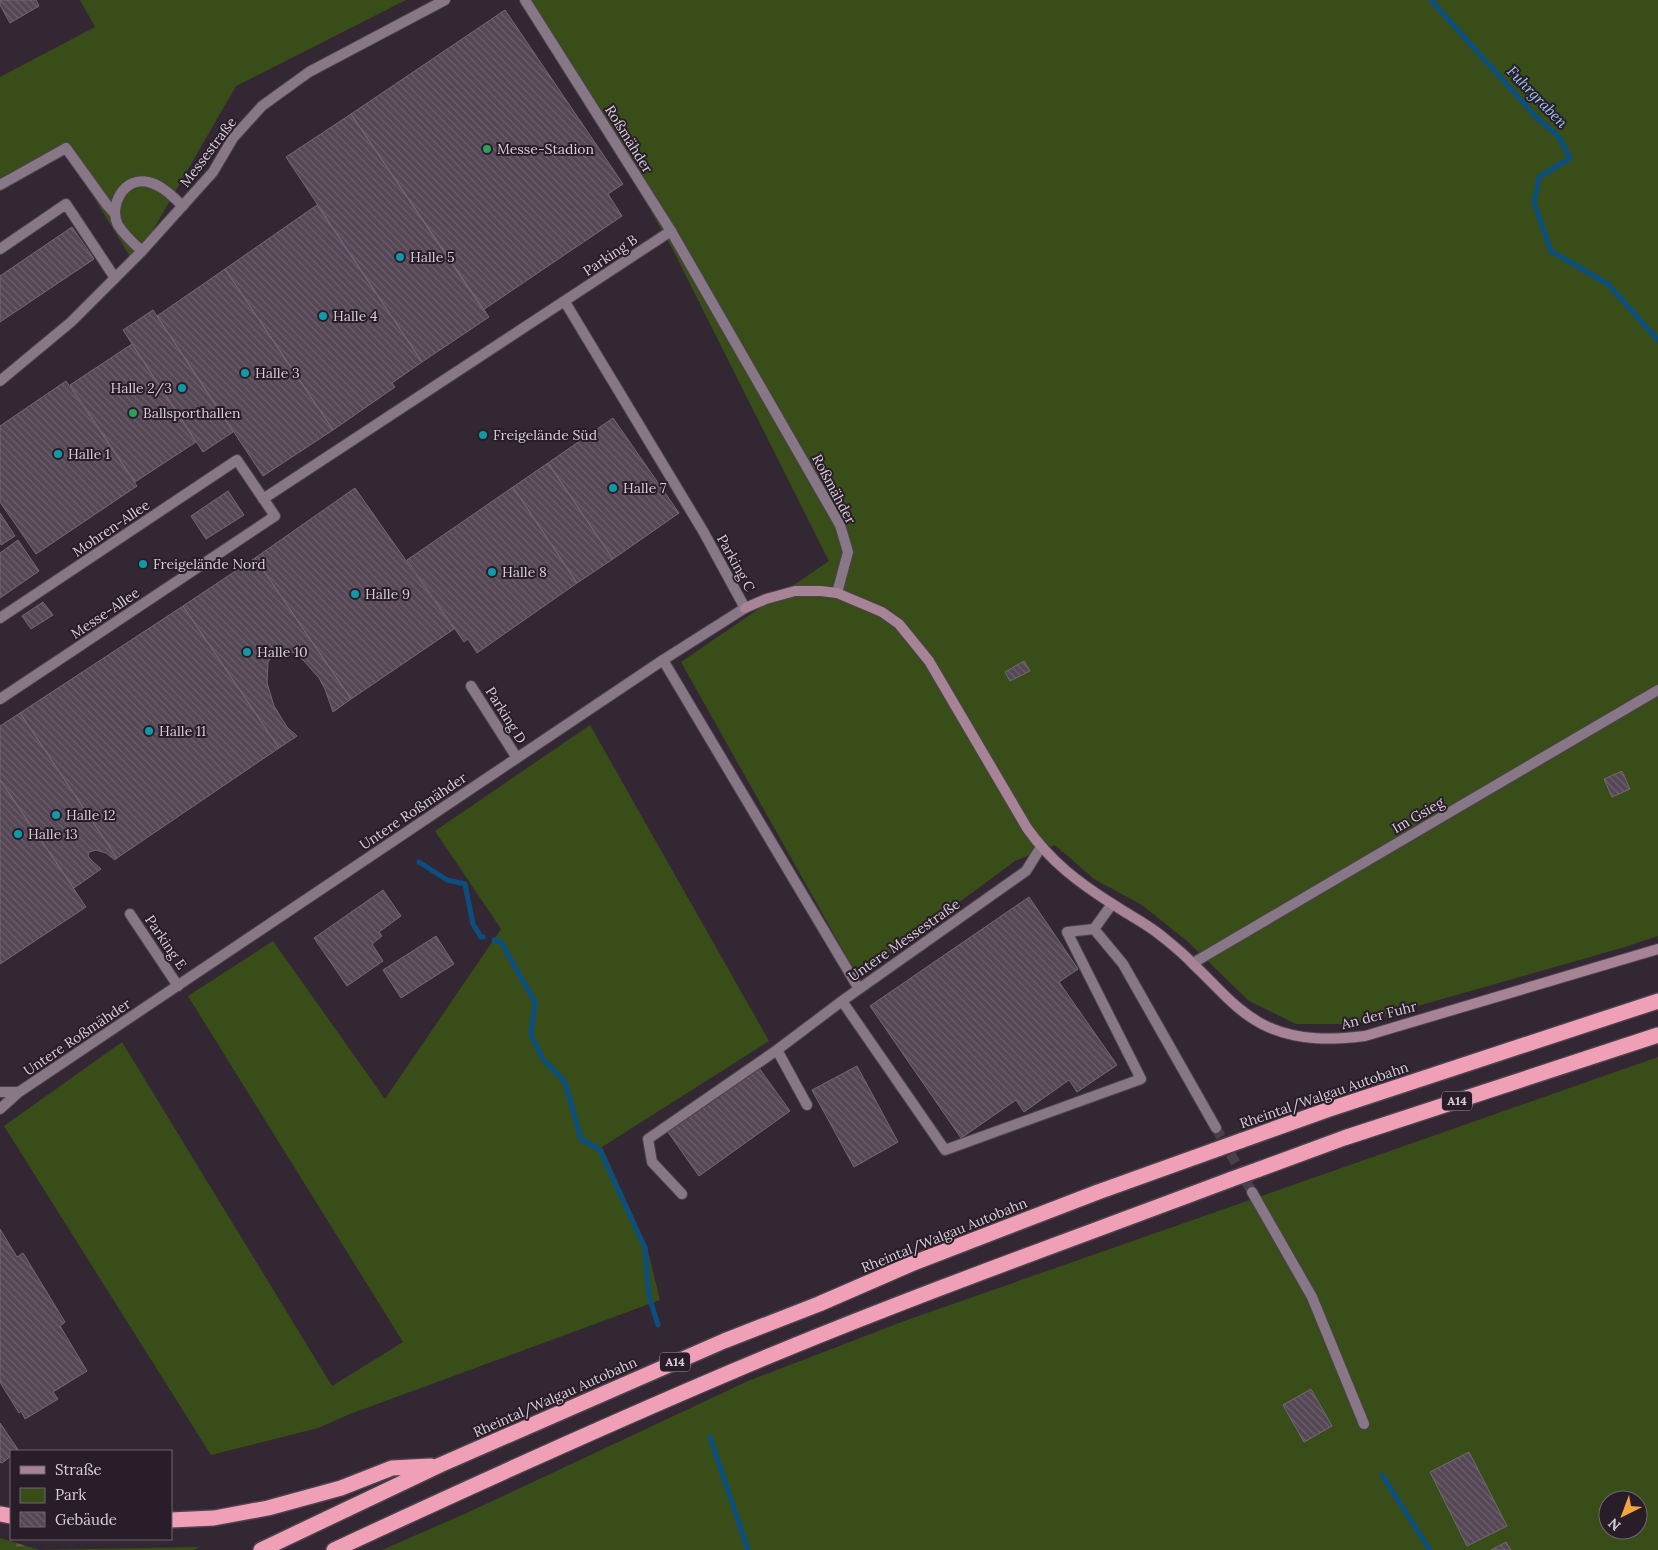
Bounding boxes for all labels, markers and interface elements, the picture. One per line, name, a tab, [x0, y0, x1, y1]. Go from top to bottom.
water label: Fuhrgraben	[1503, 62, 1572, 132]
street label: Roßmähder	[601, 102, 657, 176]
street label: Messestraße	[176, 113, 240, 191]
place label: Messe-Stadion	[497, 140, 595, 158]
marker: Messe-Stadion	[481, 143, 493, 155]
street label: Parking B	[579, 230, 641, 280]
place label: Halle 5	[410, 248, 455, 266]
marker: Halle 5	[394, 251, 406, 263]
place label: Halle 4	[333, 307, 378, 325]
marker: Halle 4	[317, 310, 329, 322]
place label: Halle 3	[255, 364, 300, 382]
marker: Halle 3	[239, 367, 251, 379]
place label: Halle 2/3	[110, 379, 172, 397]
marker: Halle 2/3	[176, 382, 188, 394]
place label: Ballsporthallen	[143, 404, 241, 422]
marker: Ballsporthallen	[127, 407, 139, 419]
place label: Freigelände Süd	[493, 426, 597, 444]
marker: Freigelände Süd	[477, 429, 489, 441]
place label: Halle 1	[68, 445, 110, 463]
marker: Halle 1	[52, 448, 64, 460]
street label: Roßmähder	[808, 451, 860, 527]
place label: Halle 7	[623, 479, 667, 497]
marker: Halle 7	[607, 482, 619, 494]
street label: Mohren-Allee	[69, 495, 153, 560]
street label: Parking C	[713, 531, 759, 595]
place label: Freigelände Nord	[153, 555, 266, 573]
marker: Freigelände Nord	[137, 558, 149, 570]
place label: Halle 8	[502, 563, 547, 581]
marker: Halle 8	[486, 566, 498, 578]
street label: Messe-Allee	[67, 583, 143, 643]
place label: Halle 9	[365, 585, 410, 603]
marker: Halle 9	[349, 588, 361, 600]
place label: Halle 10	[257, 643, 308, 661]
marker: Halle 10	[241, 646, 253, 658]
street label: Parking D	[482, 683, 530, 747]
place label: Halle 11	[159, 722, 206, 740]
marker: Halle 11	[143, 725, 155, 737]
street label: Untere Roßmähder	[356, 768, 470, 854]
street label: Im Gsieg	[1389, 793, 1447, 837]
place label: Halle 12	[66, 806, 116, 824]
marker: Halle 12	[50, 809, 62, 821]
place label: Halle 13	[28, 825, 78, 843]
marker: Halle 13	[12, 828, 24, 840]
street label: Untere Messestraße	[845, 894, 964, 985]
street label: Parking E	[141, 911, 191, 973]
street label: Untere Roßmähder	[20, 994, 134, 1080]
street label: An der Fuhr	[1338, 997, 1419, 1033]
street label: Rheintal/Walgau Autobahn	[1237, 1057, 1411, 1132]
road number: A14	[1442, 1092, 1472, 1110]
street label: Rheintal/Walgau Autobahn	[858, 1193, 1030, 1277]
road number: A14	[660, 1352, 690, 1371]
street label: Rheintal/Walgau Autobahn	[470, 1353, 640, 1441]
legend	[10, 1450, 172, 1540]
text: Straße	[55, 1460, 102, 1479]
text: Park	[55, 1485, 86, 1504]
north arrow	[1598, 1490, 1648, 1540]
text: Gebäude	[55, 1510, 117, 1529]
text: N	[1604, 1514, 1624, 1535]

